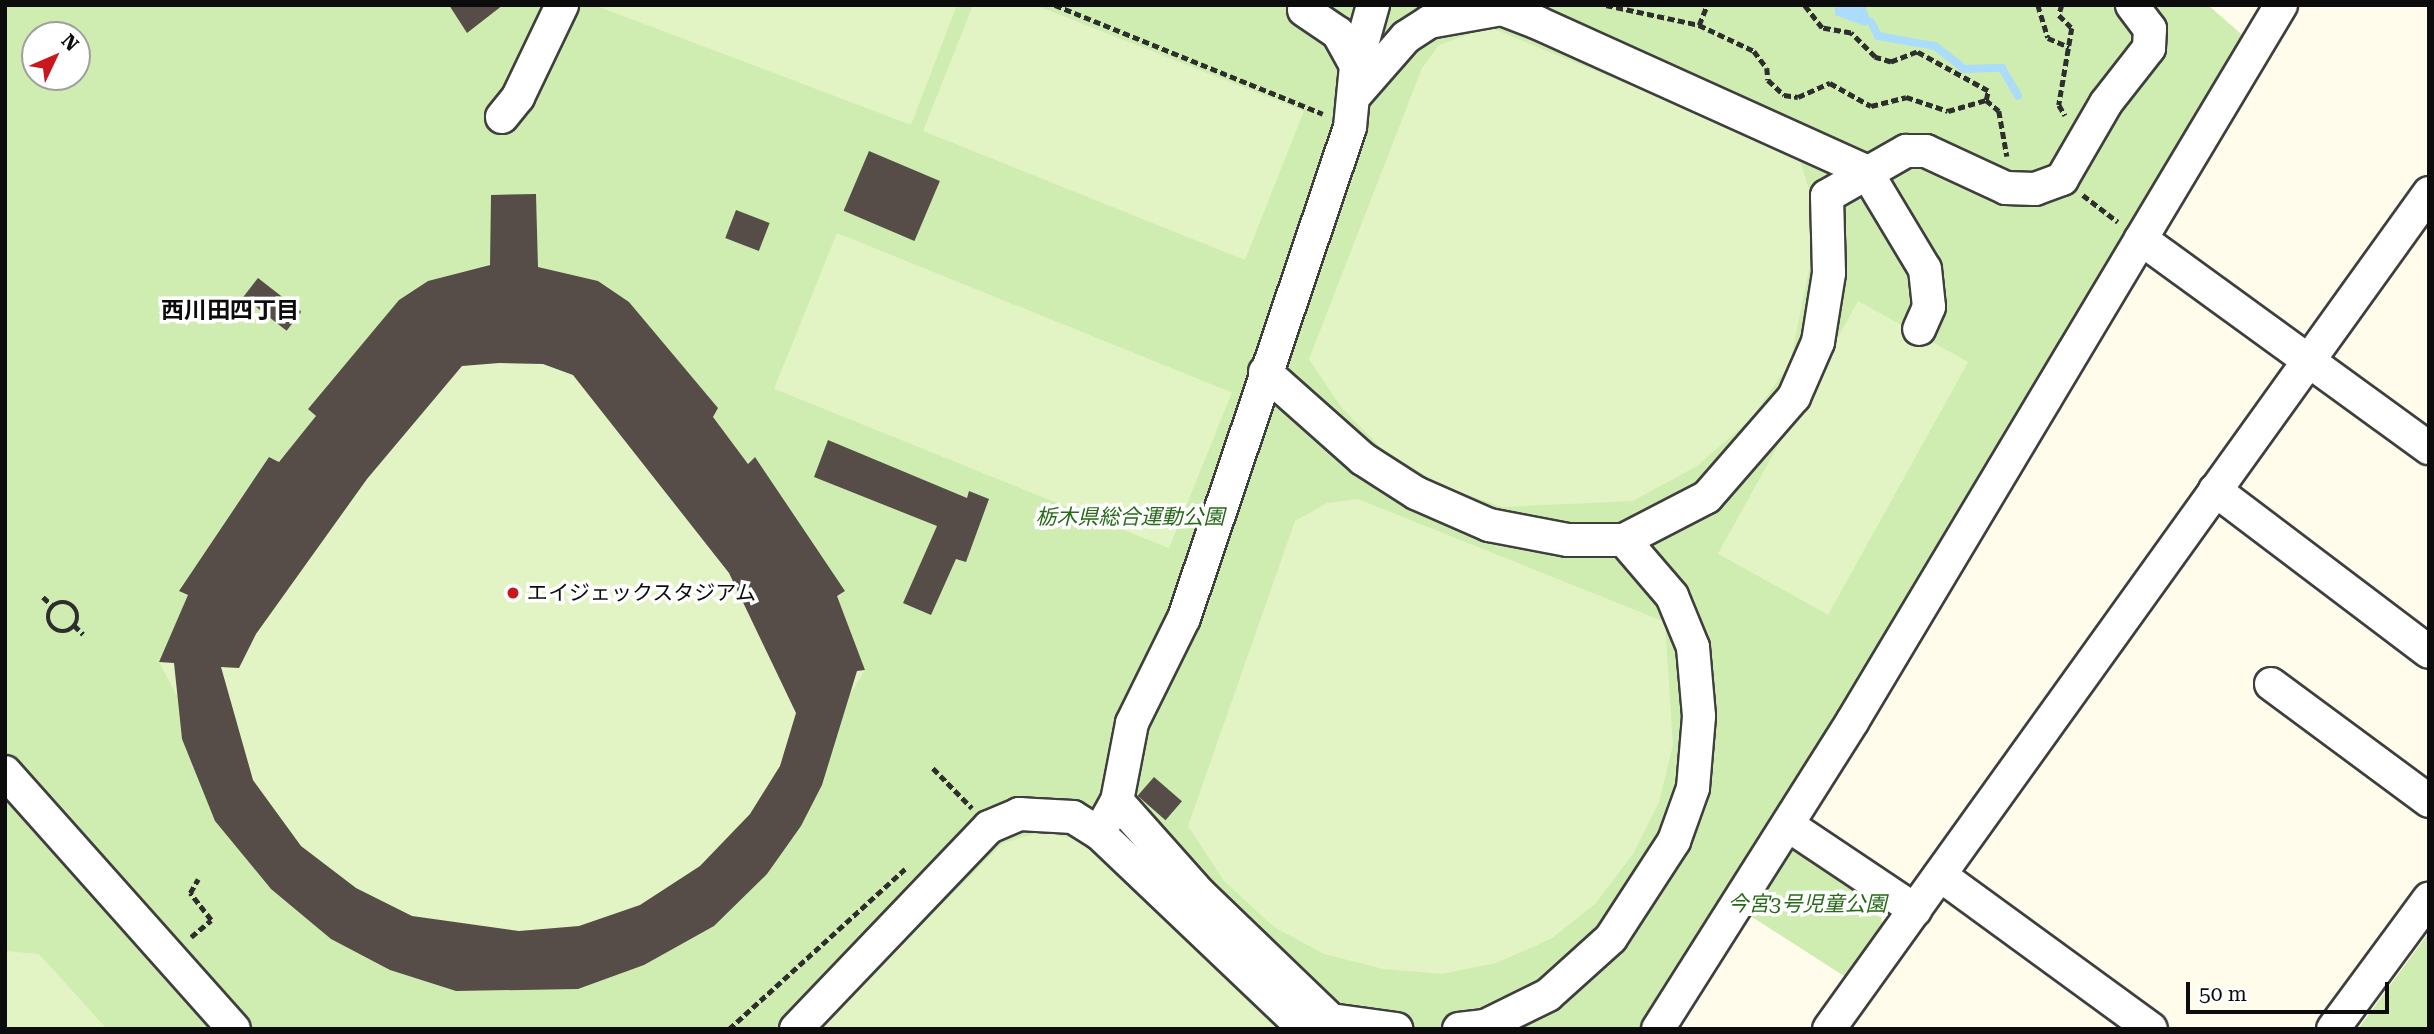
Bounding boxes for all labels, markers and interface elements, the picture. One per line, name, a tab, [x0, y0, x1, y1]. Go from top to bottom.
north arrow	[21, 21, 91, 91]
text: N	[57, 29, 83, 56]
district label: 西川田四丁目	[161, 297, 299, 325]
park label: 栃木県総合運動公園	[1036, 504, 1224, 530]
place label: エイジェックスタジアム	[527, 580, 758, 606]
marker: エイジェックスタジアム	[505, 585, 521, 601]
park label: 今宮3号児童公園	[1728, 891, 1886, 917]
scale bar	[2189, 968, 2392, 1012]
text: 50 m	[2199, 982, 2247, 1006]

